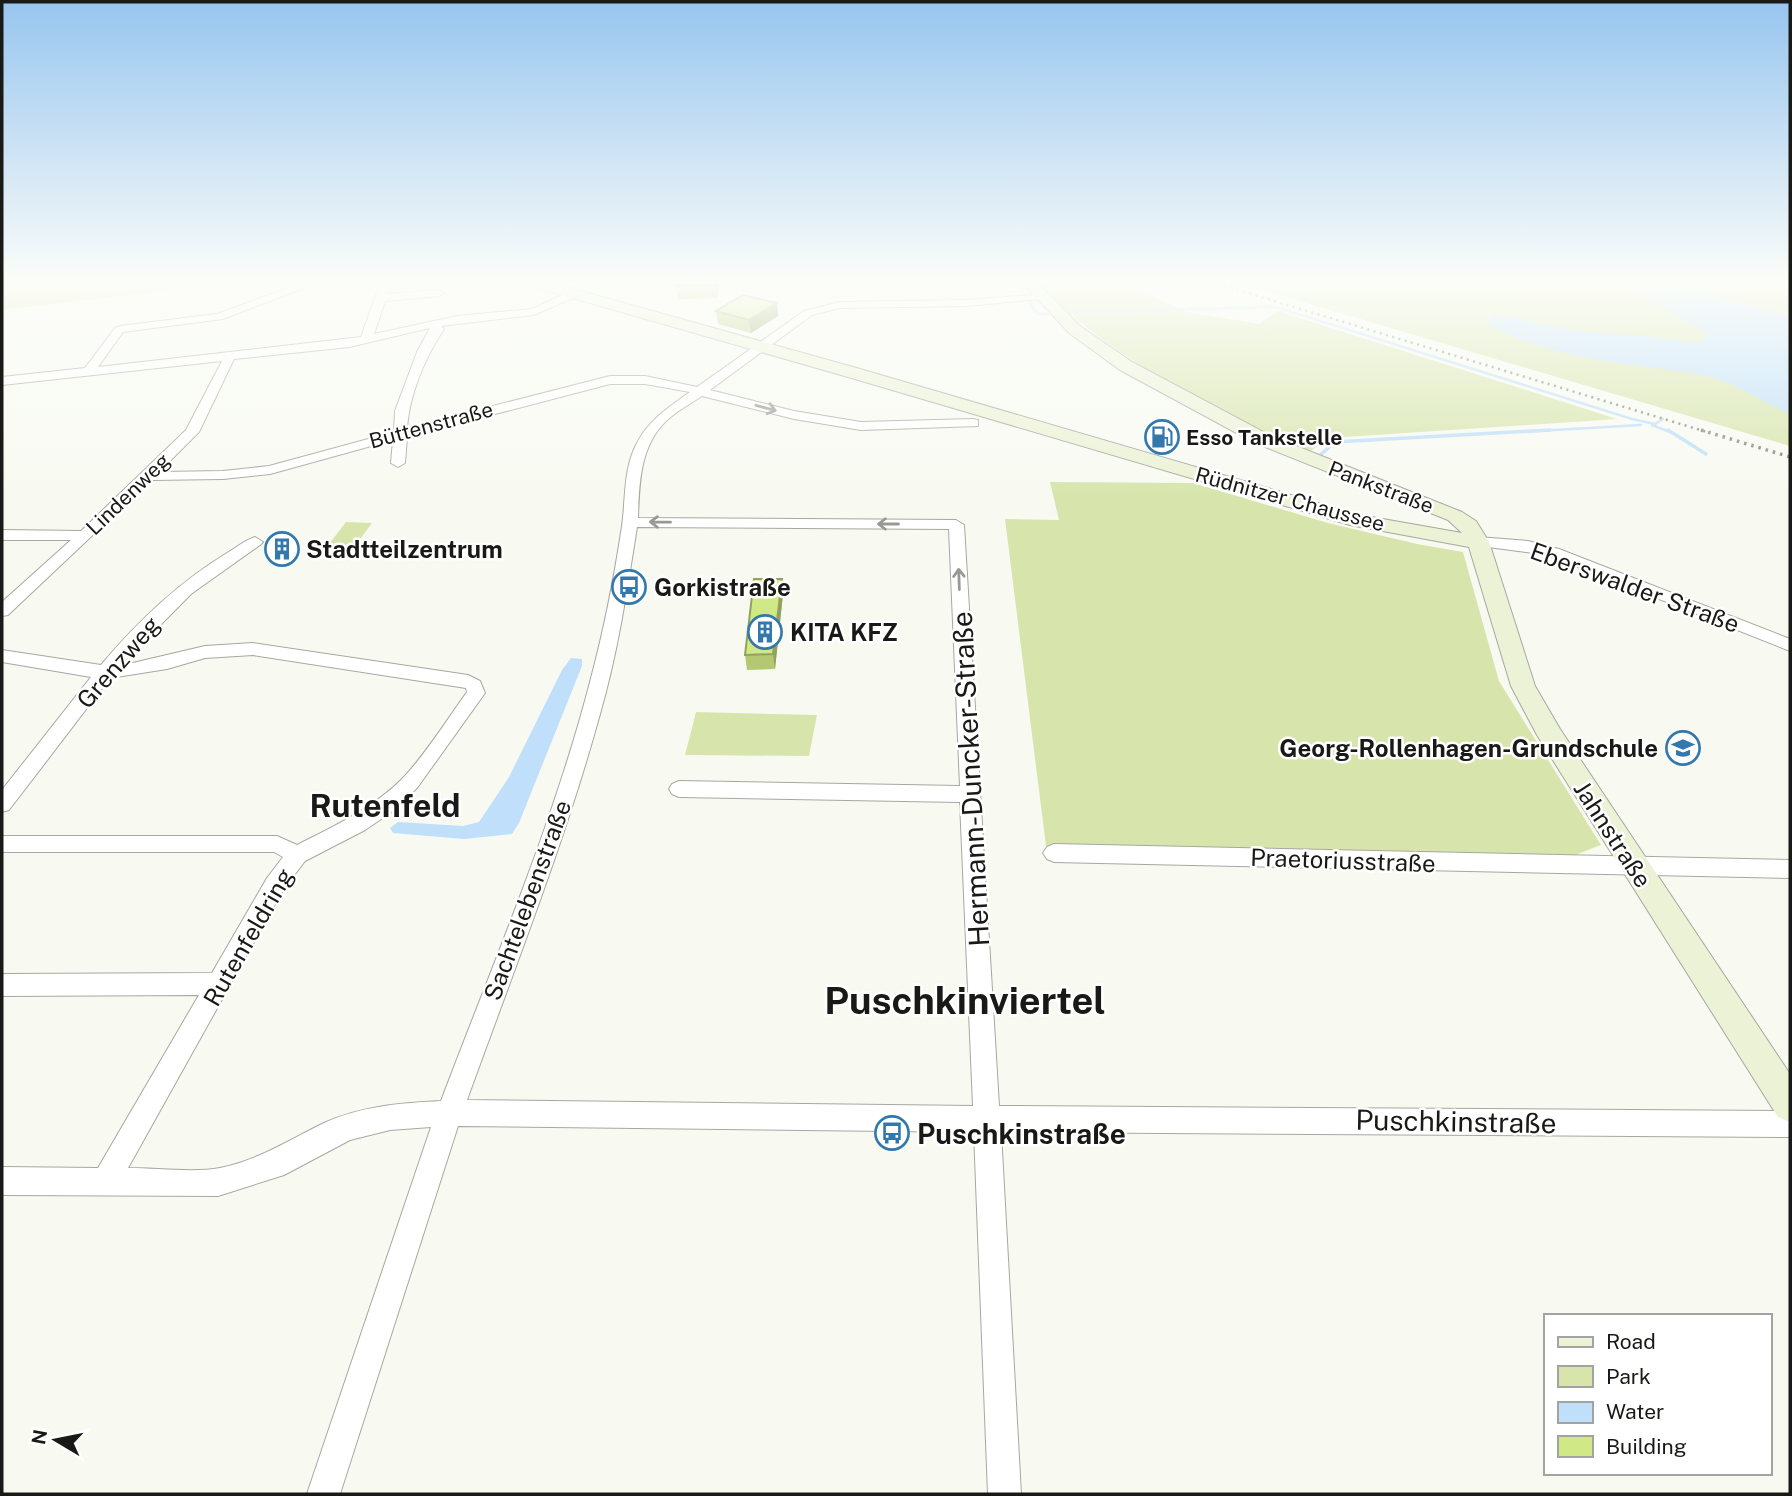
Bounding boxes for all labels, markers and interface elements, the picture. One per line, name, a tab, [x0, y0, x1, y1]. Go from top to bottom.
street label: Büttenstraße	[366, 396, 496, 454]
one-way arrow	[755, 402, 777, 415]
fuel station icon: Esso Tankstelle	[1143, 418, 1181, 456]
place label: Esso Tankstelle	[1186, 425, 1342, 450]
street label: Lindenweg	[81, 448, 175, 540]
street label: Pankstraße	[1325, 455, 1437, 519]
street label: Rüdnitzer Chaussee	[1193, 462, 1387, 536]
one-way arrow	[649, 515, 672, 529]
one-way arrow	[876, 517, 899, 531]
building icon: Stadtteilzentrum	[263, 530, 301, 568]
place label: Stadtteilzentrum	[306, 535, 503, 563]
street label: Eberswalder Straße	[1527, 536, 1743, 638]
bus stop icon: Gorkistraße	[610, 568, 648, 606]
one-way arrow	[952, 568, 965, 591]
place label: Gorkistraße	[654, 573, 791, 601]
street label: Grenzweg	[71, 610, 165, 714]
street label: Hermann-Duncker-Straße	[945, 611, 995, 947]
building icon: KITA KFZ	[746, 613, 784, 651]
place label: KITA KFZ	[790, 618, 898, 646]
school or university icon: Georg-Rollenhagen-Grundschule	[1664, 729, 1702, 767]
place label: Georg-Rollenhagen-Grundschule	[1279, 734, 1658, 762]
street label: Jahnstraße	[1568, 775, 1658, 893]
district label: Rutenfeld	[309, 787, 461, 824]
street label: Sachtelebenstraße	[478, 796, 576, 1004]
street label: Praetoriusstraße	[1250, 843, 1436, 877]
street label: Rutenfeldring	[197, 863, 299, 1011]
district label: Puschkinviertel	[824, 978, 1106, 1023]
street label: Puschkinstraße	[1355, 1103, 1557, 1139]
bus stop icon: Puschkinstraße	[873, 1114, 911, 1152]
place label: Puschkinstraße	[917, 1117, 1126, 1150]
legend	[1544, 1314, 1771, 1475]
text: Road	[1606, 1329, 1656, 1354]
text: Park	[1606, 1364, 1651, 1389]
text: Water	[1606, 1399, 1664, 1424]
north arrow	[21, 1405, 91, 1475]
text: N	[27, 1428, 51, 1446]
text: Building	[1606, 1434, 1687, 1459]

